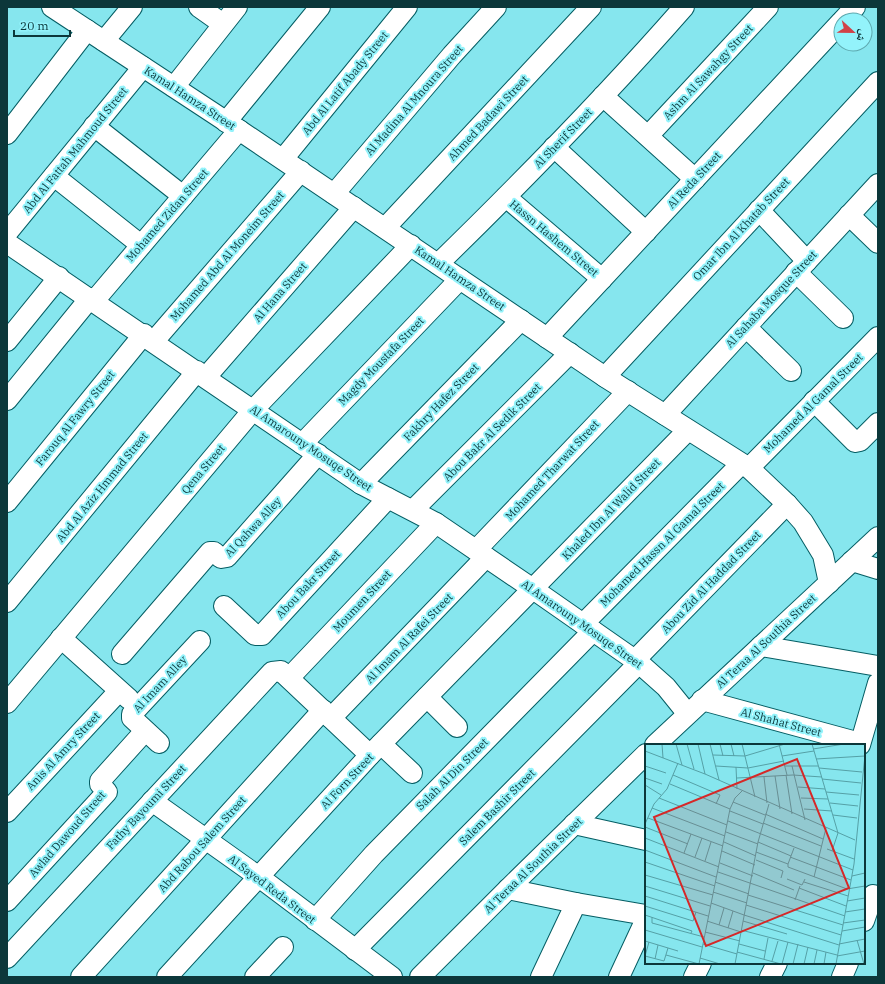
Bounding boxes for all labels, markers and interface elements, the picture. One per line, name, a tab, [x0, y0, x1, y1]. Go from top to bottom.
scale bar	[14, 12, 70, 38]
north arrow	[833, 12, 873, 52]
text: 20 m	[20, 18, 49, 33]
street label: Ashm Al Sawahgy Street	[660, 21, 756, 123]
text: ش	[853, 27, 871, 44]
street label: Abd Al Latif Abady Street	[299, 28, 391, 138]
street label: Al Madina Al Mnoura Street	[362, 42, 466, 158]
street label: Kamal Hamza Street	[142, 63, 238, 133]
street label: Ahmed Badawi Street	[445, 72, 531, 164]
street label: Abd Al Fattah Mahmoud Street	[20, 84, 130, 216]
street label: Al Sherif Street	[531, 105, 595, 171]
street label: Al Reda Street	[664, 149, 724, 211]
street label: Mohamed Zidan Street	[123, 166, 211, 264]
street label: Omar Ibn Al Khatab Street	[690, 175, 792, 283]
street label: Mohamed Abd Al Moneim Street	[167, 188, 287, 324]
street label: Hassn Hashem Street	[507, 197, 601, 279]
street label: Kamal Hamza Street	[412, 243, 508, 314]
street label: Al Sahaba Mosque Street	[722, 247, 820, 350]
street label: Al Hana Street	[250, 259, 310, 325]
street label: Magdy Moustafa Street	[335, 314, 427, 408]
street label: Mohamed Al Gamal Street	[760, 350, 866, 456]
street label: Fakhry Hafez Street	[400, 360, 482, 444]
street label: Farouq Al Fawry Street	[32, 368, 118, 468]
street label: Abou Bakr Al Sedik Street	[440, 380, 544, 484]
street label: Al Amarouny Mosuqe Street	[247, 402, 375, 494]
street label: Mohamed Tharwat Street	[502, 417, 602, 523]
street label: Abd Al Aziz Hmmad Street	[53, 429, 151, 545]
street label: Qena Street	[178, 441, 228, 497]
street label: Khaled Ibn Al Walid Street	[559, 455, 663, 563]
street label: Mohamed Hassn Al Gamal Street	[597, 479, 727, 609]
street label: Al Qahwa Alley	[222, 494, 284, 560]
street label: Abou Zid Al Haddad Street	[658, 528, 764, 636]
street label: Abou Bakr Street	[273, 547, 343, 621]
street label: Moumen Street	[330, 567, 394, 635]
street label: Al Amarouny Mosuqe Street	[519, 577, 645, 671]
street label: Al Imam Al Rafei Street	[362, 590, 456, 686]
street label: Al Teraa Al Southia Street	[713, 591, 819, 691]
street label: Al Imam Alley	[130, 653, 190, 715]
street label: Al Shahat Street	[739, 705, 823, 739]
street label: Anis Al Amry Street	[23, 709, 103, 793]
street label: Salah Al Din Street	[413, 735, 491, 813]
inset map	[645, 744, 865, 964]
street label: Al Forn Street	[318, 750, 377, 812]
street label: Fathy Bayoumi Street	[103, 762, 189, 852]
street label: Salem Bashir Street	[456, 766, 538, 848]
street label: Awlad Dawoud Street	[26, 788, 108, 880]
street label: Abd Rabou Salem Street	[155, 793, 249, 895]
street label: Al Teraa Al Southia Street	[481, 814, 585, 916]
street label: Al Sayed Reda Street	[225, 851, 319, 927]

